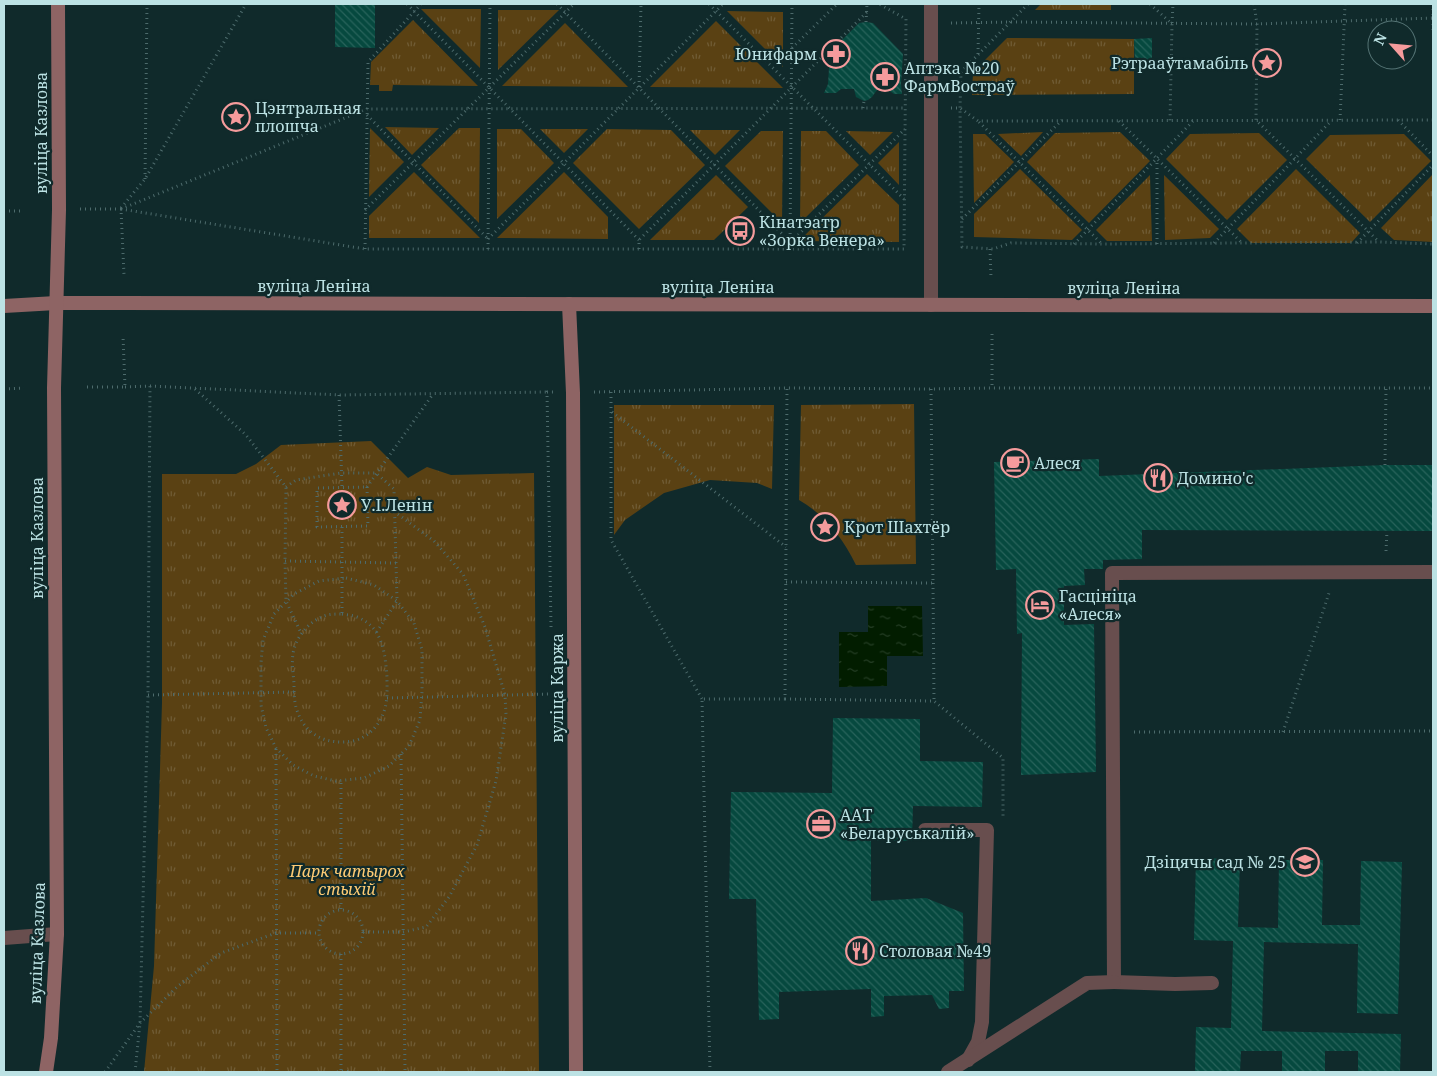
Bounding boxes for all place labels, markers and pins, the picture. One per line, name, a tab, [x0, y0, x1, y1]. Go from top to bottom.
pharmacy icon: Юнифарм	[821, 39, 851, 69]
place label: Юнифарм	[735, 43, 817, 65]
place icon: Рэтрааўтамабіль	[1252, 48, 1282, 78]
place label: Рэтрааўтамабіль	[1111, 52, 1248, 74]
place label: Аптэка №20 ФармВостраў	[904, 57, 1016, 97]
pharmacy icon: Аптэка №20 ФармВостраў	[870, 62, 900, 92]
place label: Цэнтральная плошча	[255, 97, 361, 137]
place icon: Цэнтральная плошча	[221, 102, 251, 132]
place label: Кінатэатр «Зорка Венера»	[759, 211, 885, 251]
bus stop icon: Кінатэатр «Зорка Венера»	[725, 216, 755, 246]
cafe icon: Алеся	[1000, 448, 1030, 478]
place label: Алеся	[1034, 452, 1081, 474]
restaurant icon: Домино'c	[1143, 463, 1173, 493]
place label: Домино'c	[1177, 467, 1254, 489]
place icon: У.І.Ленін	[327, 490, 357, 520]
place label: У.І.Ленін	[361, 494, 433, 516]
place icon: Крот Шахтёр	[810, 512, 840, 542]
place label: Крот Шахтёр	[844, 516, 950, 538]
place label: Гасцініца «Алеся»	[1059, 585, 1137, 625]
hotel icon: Гасцініца «Алеся»	[1025, 590, 1055, 620]
place label: ААТ «Беларуськалій»	[840, 804, 974, 844]
office icon: ААТ «Беларуськалій»	[806, 809, 836, 839]
school or university icon: Дзіцячы сад № 25	[1290, 847, 1320, 877]
place label: Дзіцячы сад № 25	[1144, 851, 1286, 873]
restaurant icon: Столовая №49	[845, 936, 875, 966]
place label: Столовая №49	[879, 940, 991, 962]

